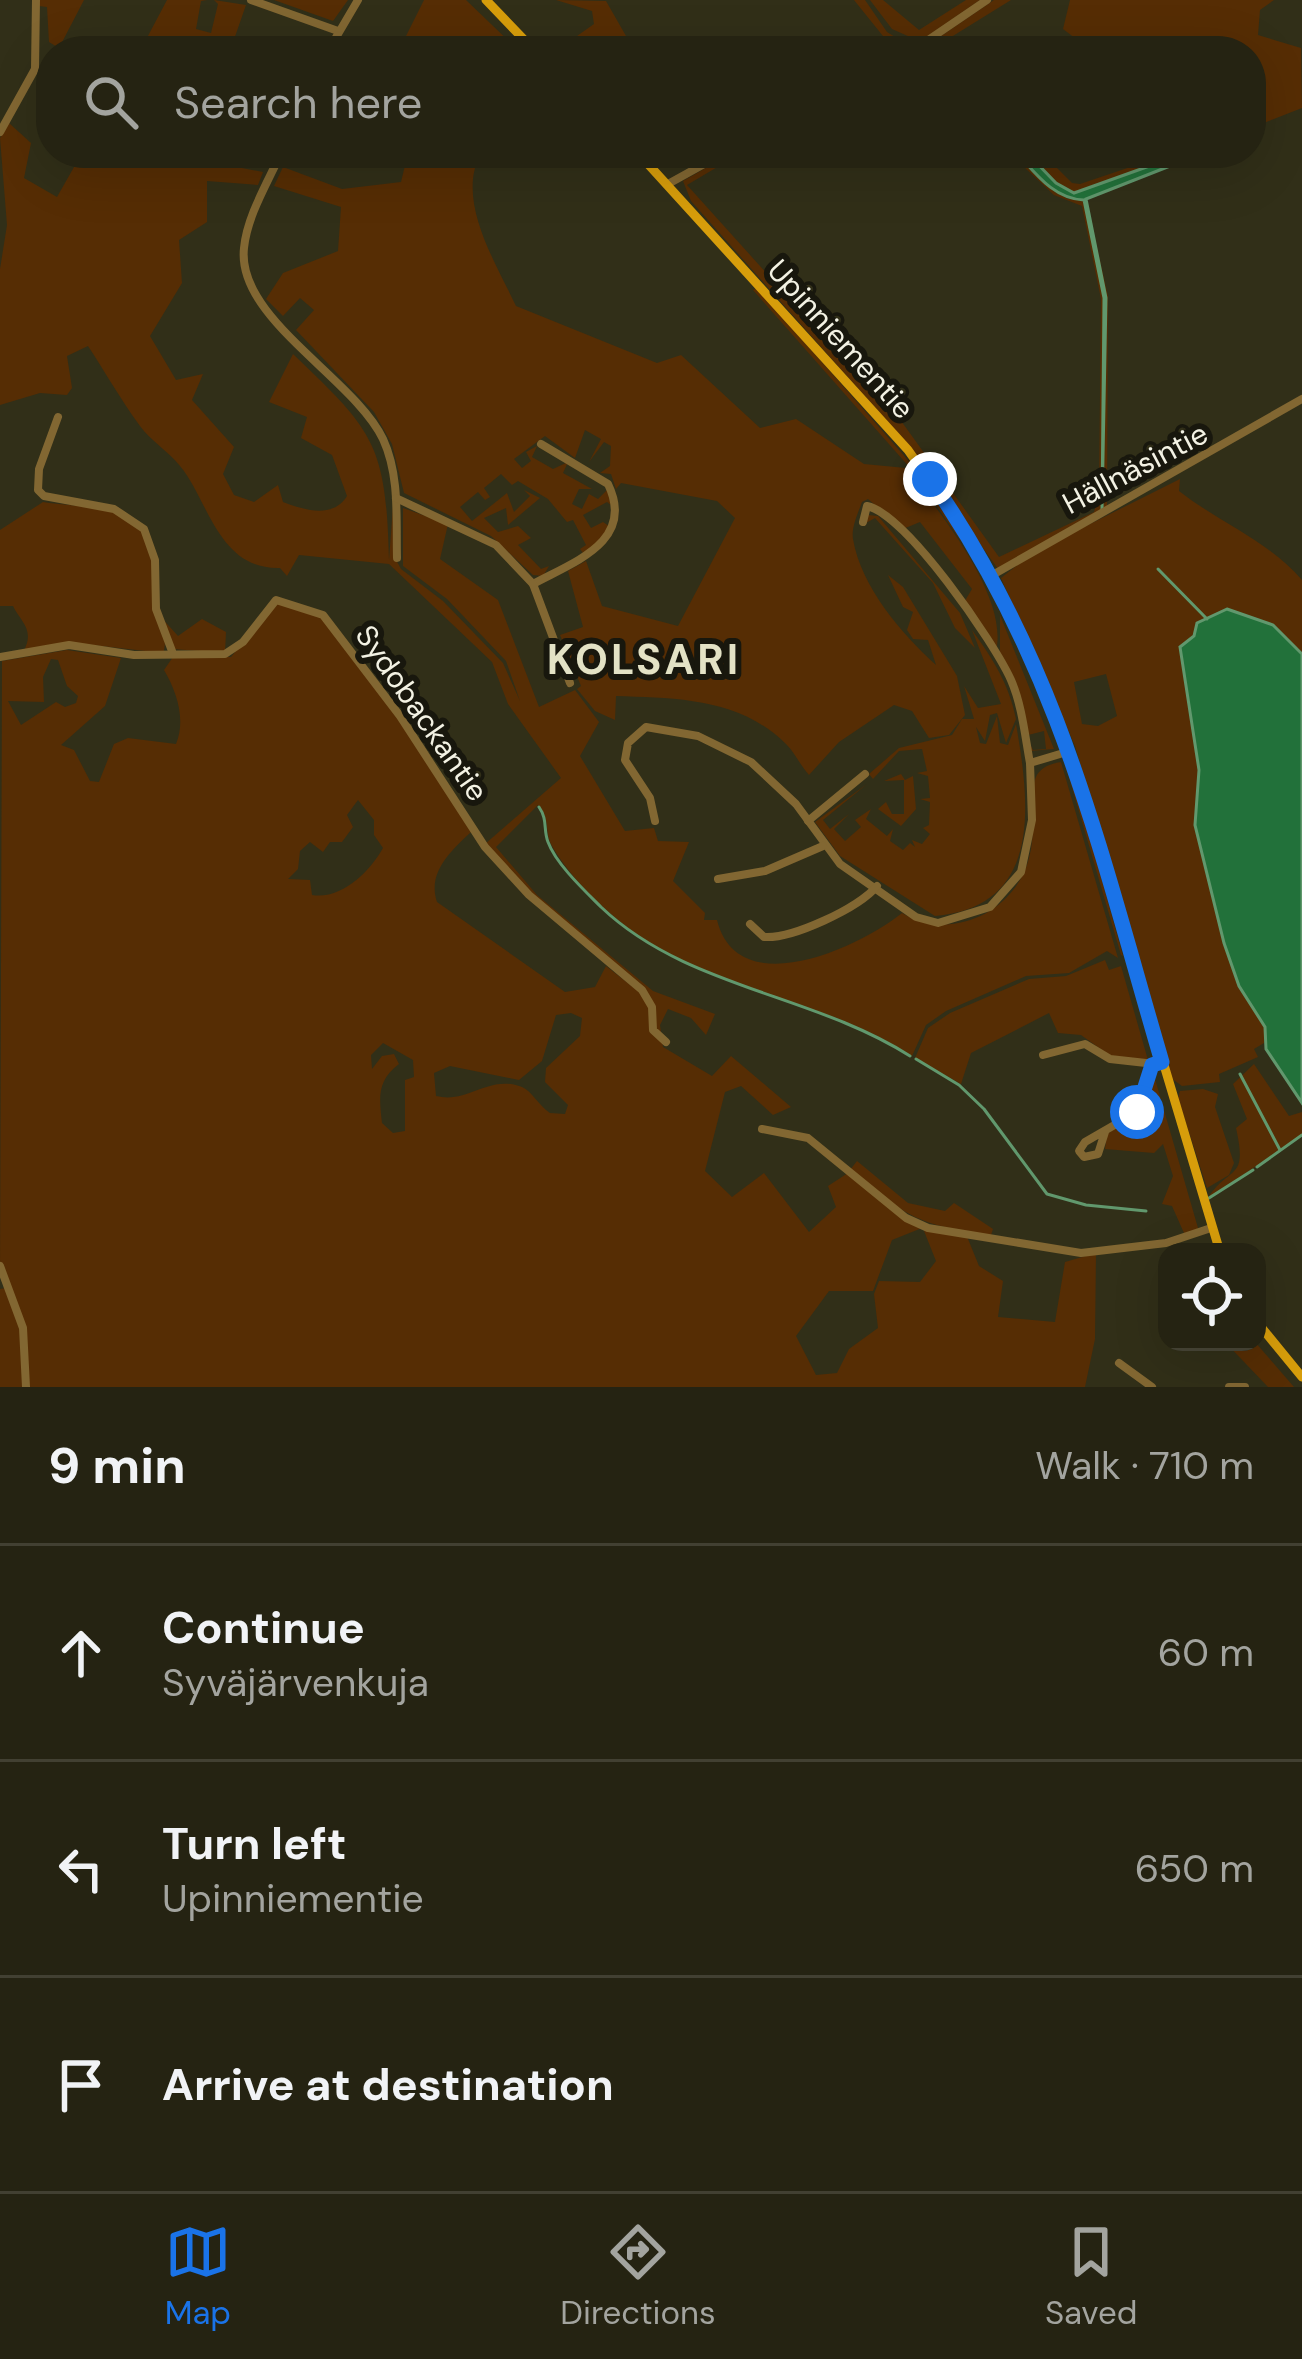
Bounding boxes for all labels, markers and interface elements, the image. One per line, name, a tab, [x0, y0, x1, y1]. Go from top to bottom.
search box	[36, 36, 1266, 168]
icon: search	[78, 69, 144, 135]
text: Search here	[174, 73, 422, 132]
street label: Upinniementie	[759, 251, 923, 427]
street label: Hällnäsintie	[1056, 413, 1214, 523]
route end	[903, 452, 957, 506]
street label: Sydobackantie	[347, 617, 497, 809]
district label: KOLSARI	[547, 632, 741, 687]
route start	[1110, 1085, 1164, 1139]
map controls	[1158, 1243, 1266, 1351]
button: locate	[1158, 1243, 1266, 1351]
text: 9 min	[48, 1432, 186, 1499]
text: Walk · 710 m	[1035, 1440, 1254, 1491]
text: Continue	[162, 1598, 365, 1657]
icon: ahead	[48, 1620, 114, 1686]
text: 60 m	[1158, 1627, 1254, 1678]
text: Syväjärvenkuja	[162, 1657, 429, 1708]
text: Turn left	[162, 1814, 346, 1873]
icon: left	[48, 1836, 114, 1902]
text: 650 m	[1135, 1843, 1254, 1894]
text: Upinniementie	[162, 1873, 424, 1924]
icon: arrive	[48, 2052, 114, 2118]
text: Arrive at destination	[162, 2055, 614, 2114]
tab: Map	[165, 2219, 231, 2334]
tab: Directions	[560, 2219, 716, 2334]
tab: Saved	[1045, 2219, 1137, 2334]

